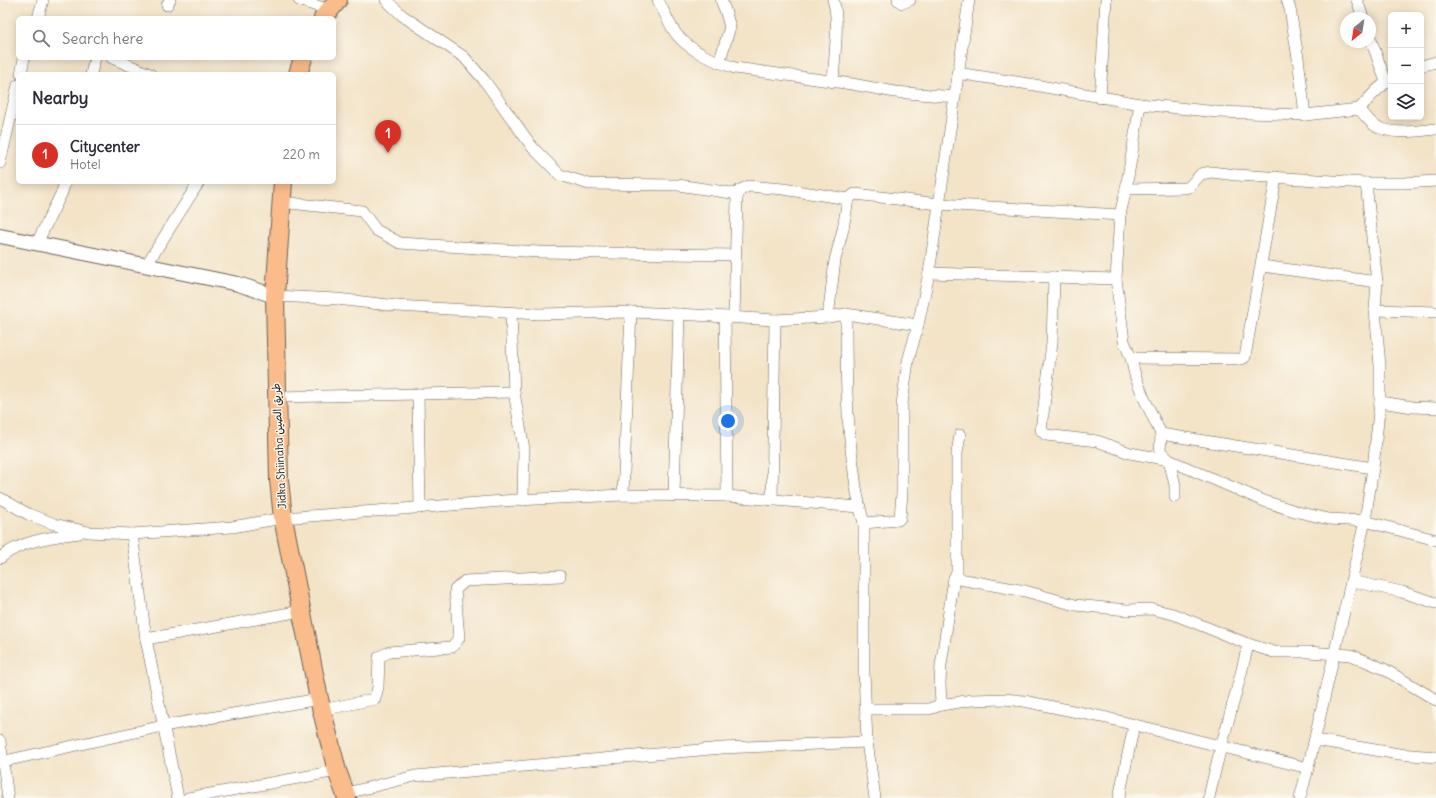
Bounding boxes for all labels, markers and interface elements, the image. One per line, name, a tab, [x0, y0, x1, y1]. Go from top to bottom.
north arrow	[1340, 12, 1376, 48]
map controls	[1388, 12, 1424, 120]
button: +	[1388, 12, 1424, 48]
search box	[16, 16, 336, 60]
icon: search	[30, 27, 52, 49]
text: Search here	[62, 29, 143, 48]
button: −	[1388, 48, 1424, 84]
button: layers	[1388, 84, 1424, 120]
text: Nearby	[32, 87, 88, 109]
pin: 1	[375, 120, 401, 153]
text: Citycenter	[70, 137, 140, 156]
text: 1	[42, 146, 48, 163]
text: 220 m	[283, 146, 320, 163]
text: Hotel	[70, 156, 101, 173]
street label: Jidka Shiinaha طريق الصين	[269, 383, 289, 509]
your location	[718, 411, 738, 431]

